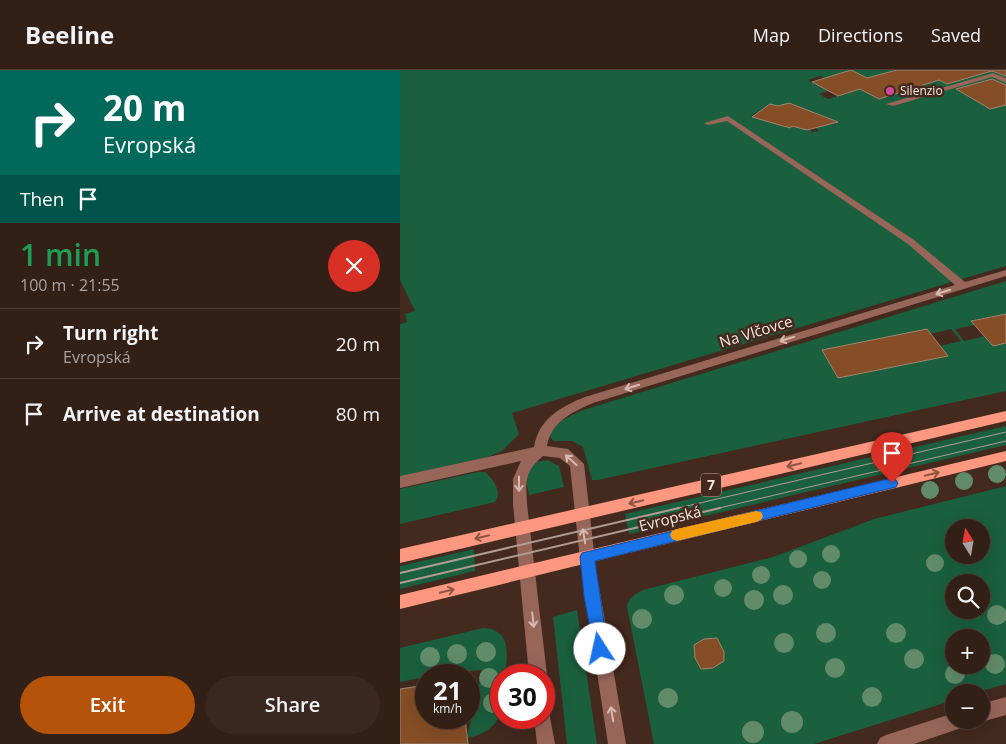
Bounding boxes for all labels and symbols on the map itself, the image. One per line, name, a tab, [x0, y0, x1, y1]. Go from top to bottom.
place label: Silenzio	[900, 82, 943, 99]
marker: Silenzio	[884, 85, 896, 97]
one-way arrow	[935, 288, 951, 298]
street label: Na Vlčovce	[717, 310, 795, 352]
one-way arrow	[779, 335, 795, 345]
one-way arrow	[624, 383, 640, 393]
pin	[871, 432, 913, 483]
one-way arrow	[564, 454, 577, 466]
one-way arrow	[786, 461, 802, 470]
one-way arrow	[923, 469, 939, 478]
road number: 7	[701, 474, 721, 496]
one-way arrow	[515, 475, 524, 491]
one-way arrow	[628, 498, 644, 507]
street label: Evropská	[637, 501, 703, 535]
north arrow	[945, 519, 990, 564]
one-way arrow	[579, 528, 589, 544]
one-way arrow	[474, 533, 490, 542]
one-way arrow	[439, 586, 455, 595]
one-way arrow	[528, 612, 538, 628]
position arrow	[573, 622, 625, 674]
speed limit sign: 30	[490, 664, 555, 729]
one-way arrow	[606, 706, 616, 722]

